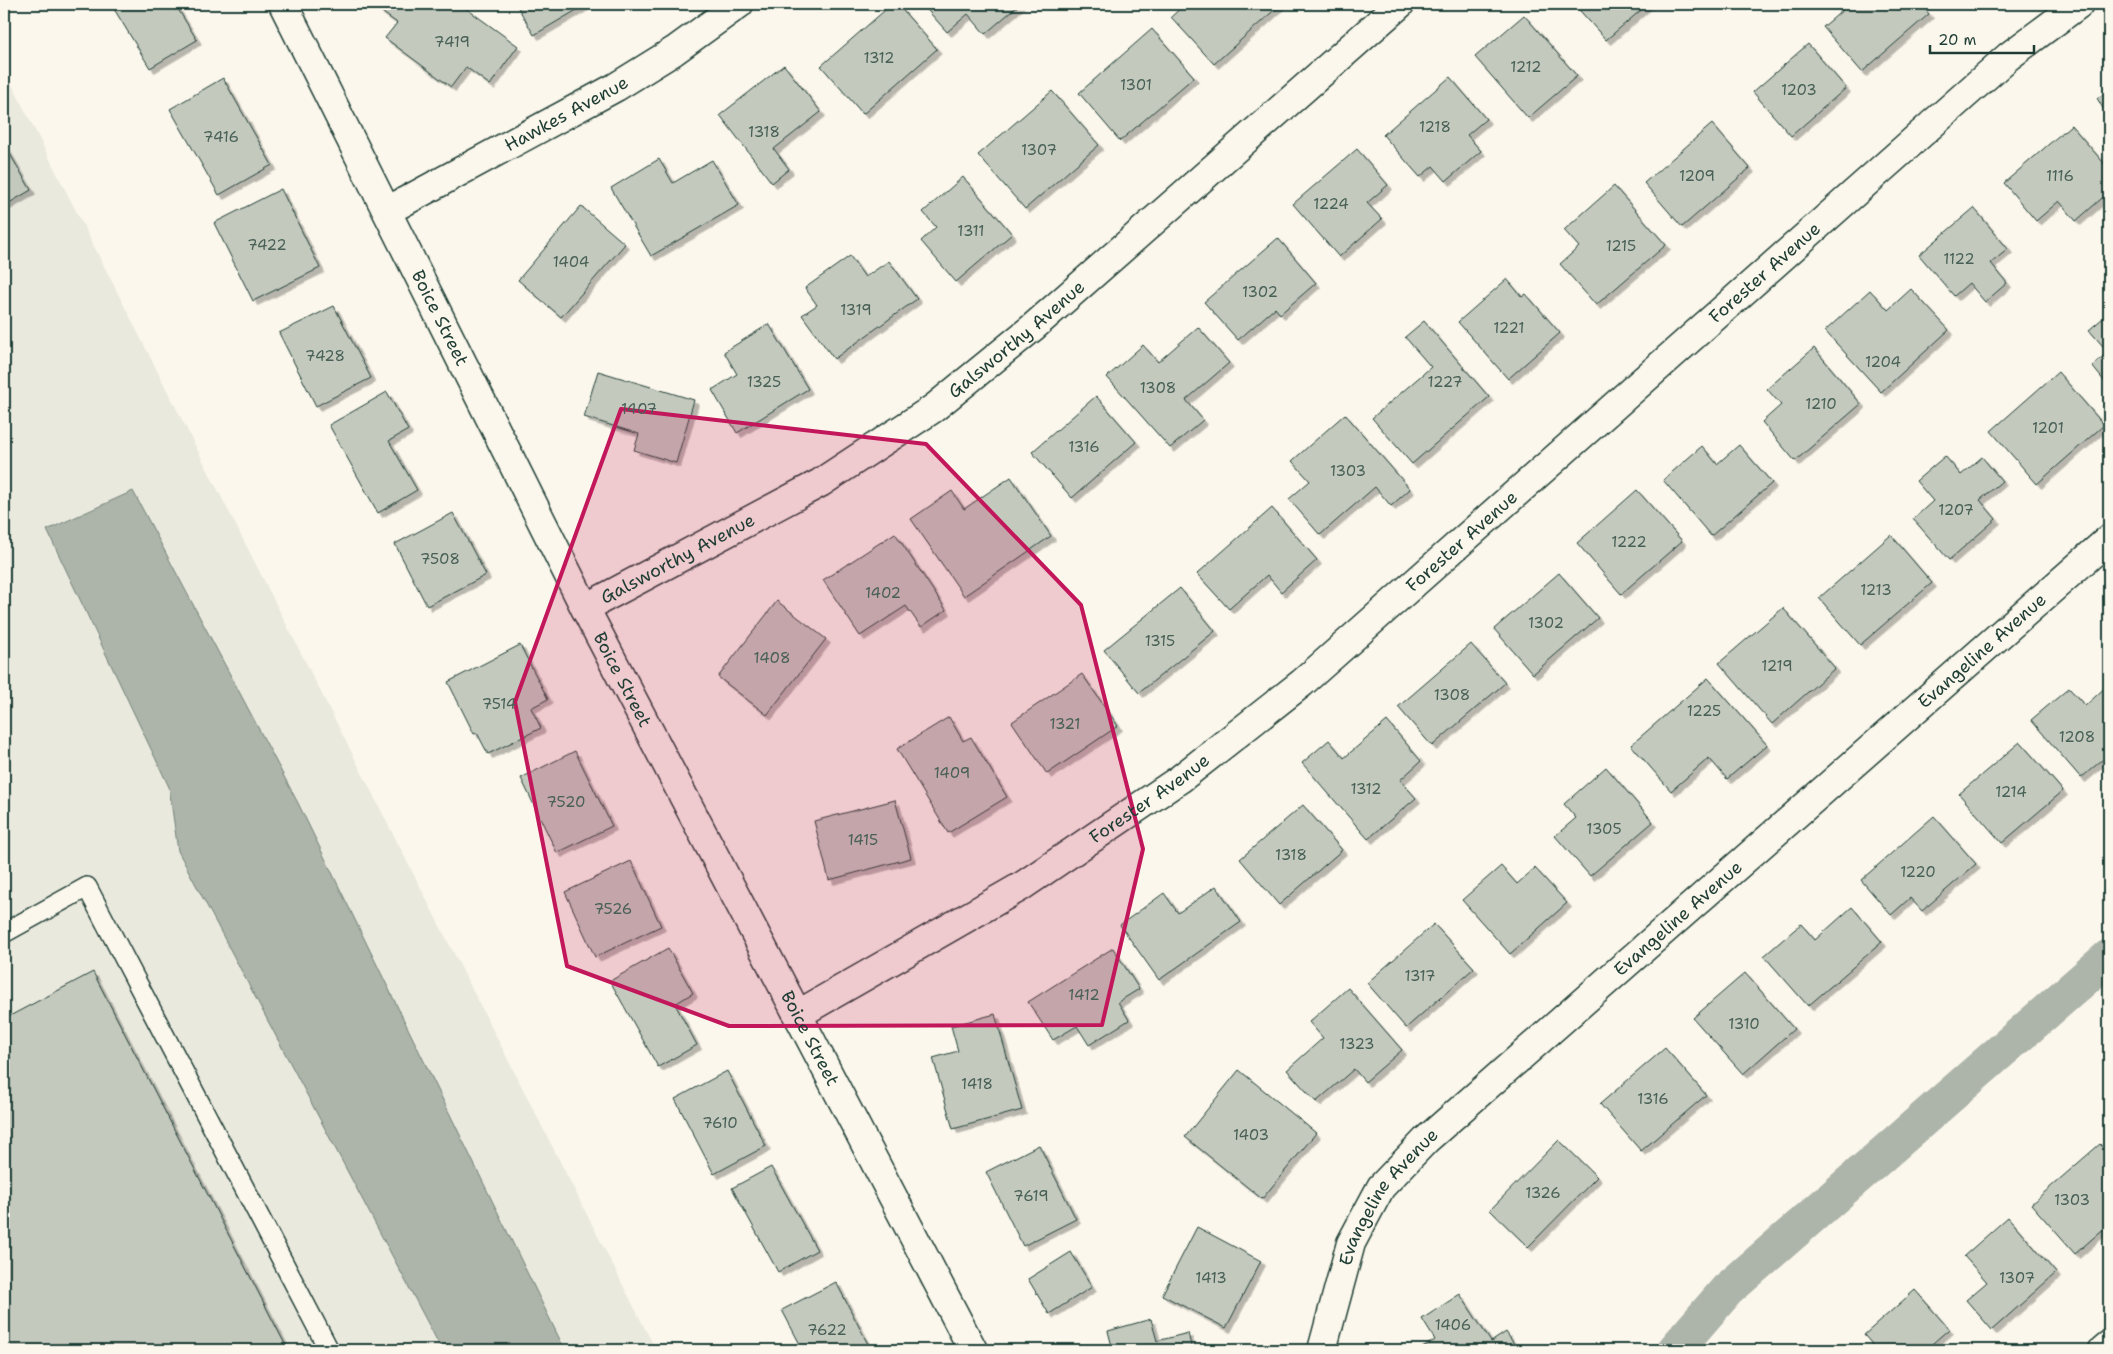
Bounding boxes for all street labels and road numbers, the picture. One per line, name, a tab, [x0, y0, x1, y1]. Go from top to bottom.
street label: Hawkes Avenue	[500, 70, 633, 157]
street label: Forester Avenue	[1704, 217, 1826, 328]
street label: Boice Street	[406, 266, 474, 370]
street label: Galsworthy Avenue	[943, 275, 1090, 404]
street label: Forester Avenue	[1401, 485, 1523, 597]
street label: Galsworthy Avenue	[596, 508, 759, 610]
street label: Evangeline Avenue	[1913, 588, 2051, 714]
street label: Boice Street	[588, 628, 657, 731]
street label: Forester Avenue	[1085, 748, 1215, 849]
street label: Evangeline Avenue	[1609, 855, 1747, 981]
street label: Boice Street	[775, 987, 845, 1090]
street label: Evangeline Avenue	[1333, 1123, 1443, 1268]

